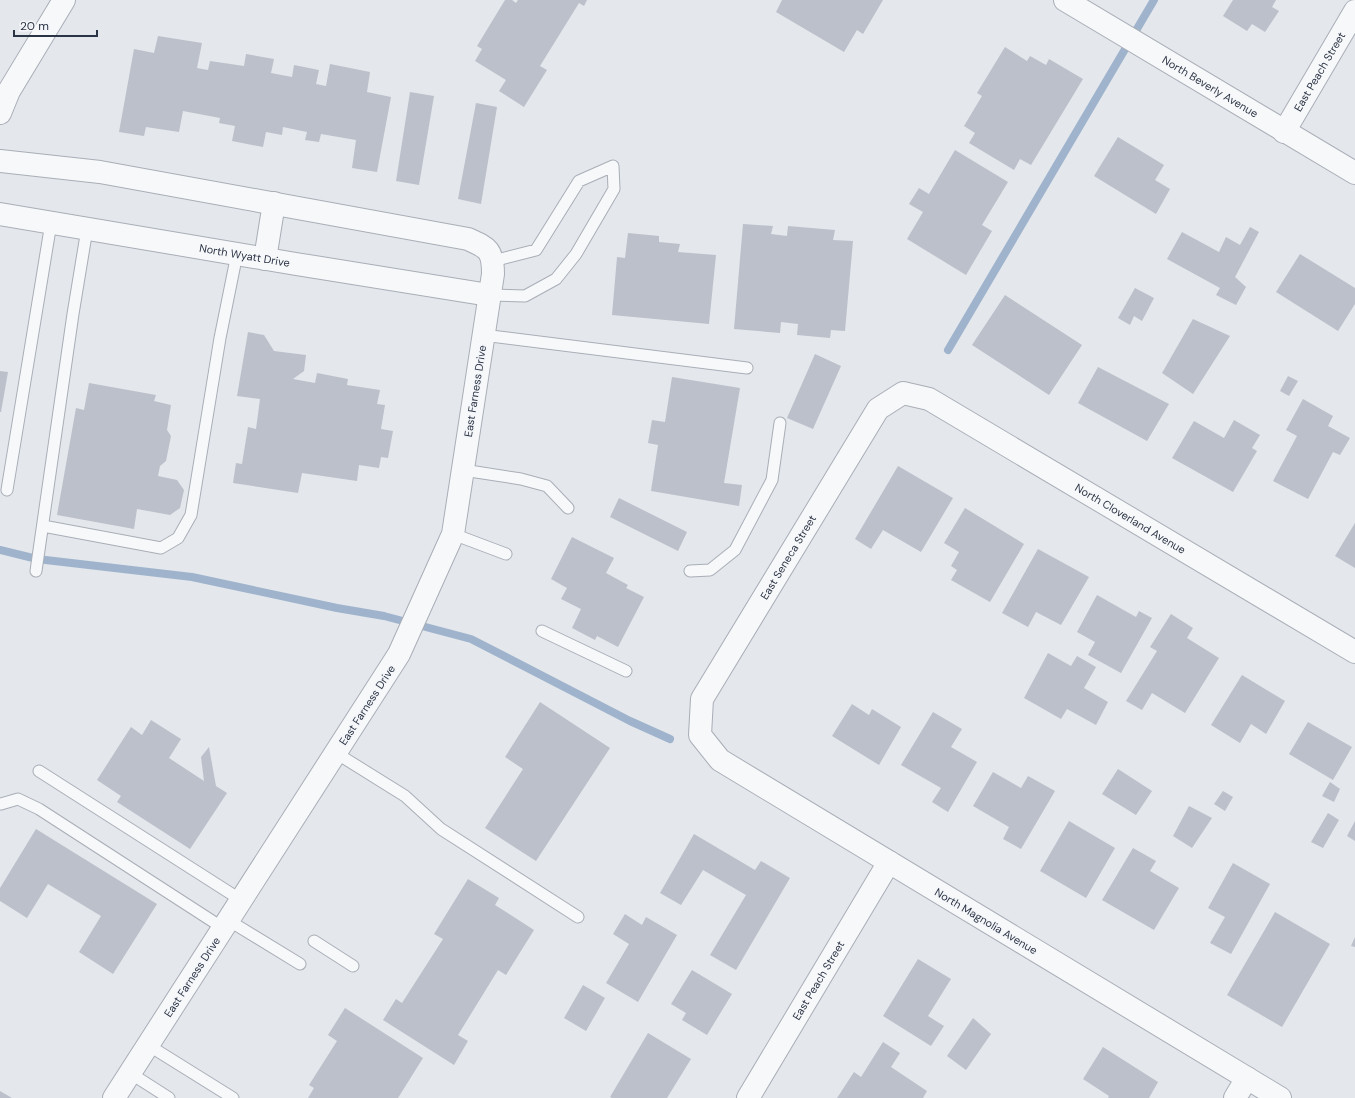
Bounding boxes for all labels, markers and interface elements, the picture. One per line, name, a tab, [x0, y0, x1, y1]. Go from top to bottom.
scale bar	[14, 12, 97, 38]
text: 20 m	[20, 18, 49, 34]
street label: East Peach Street	[1291, 29, 1348, 114]
street label: North Beverly Avenue	[1160, 53, 1261, 121]
street label: North Wyatt Drive	[198, 241, 291, 270]
street label: East Farness Drive	[461, 344, 489, 438]
street label: North Cloverland Avenue	[1073, 480, 1188, 557]
street label: East Seneca Street	[757, 512, 819, 602]
street label: East Farness Drive	[336, 662, 398, 748]
street label: North Magnolia Avenue	[932, 885, 1040, 957]
street label: East Farness Drive	[161, 934, 223, 1020]
street label: East Peach Street	[789, 938, 847, 1023]

